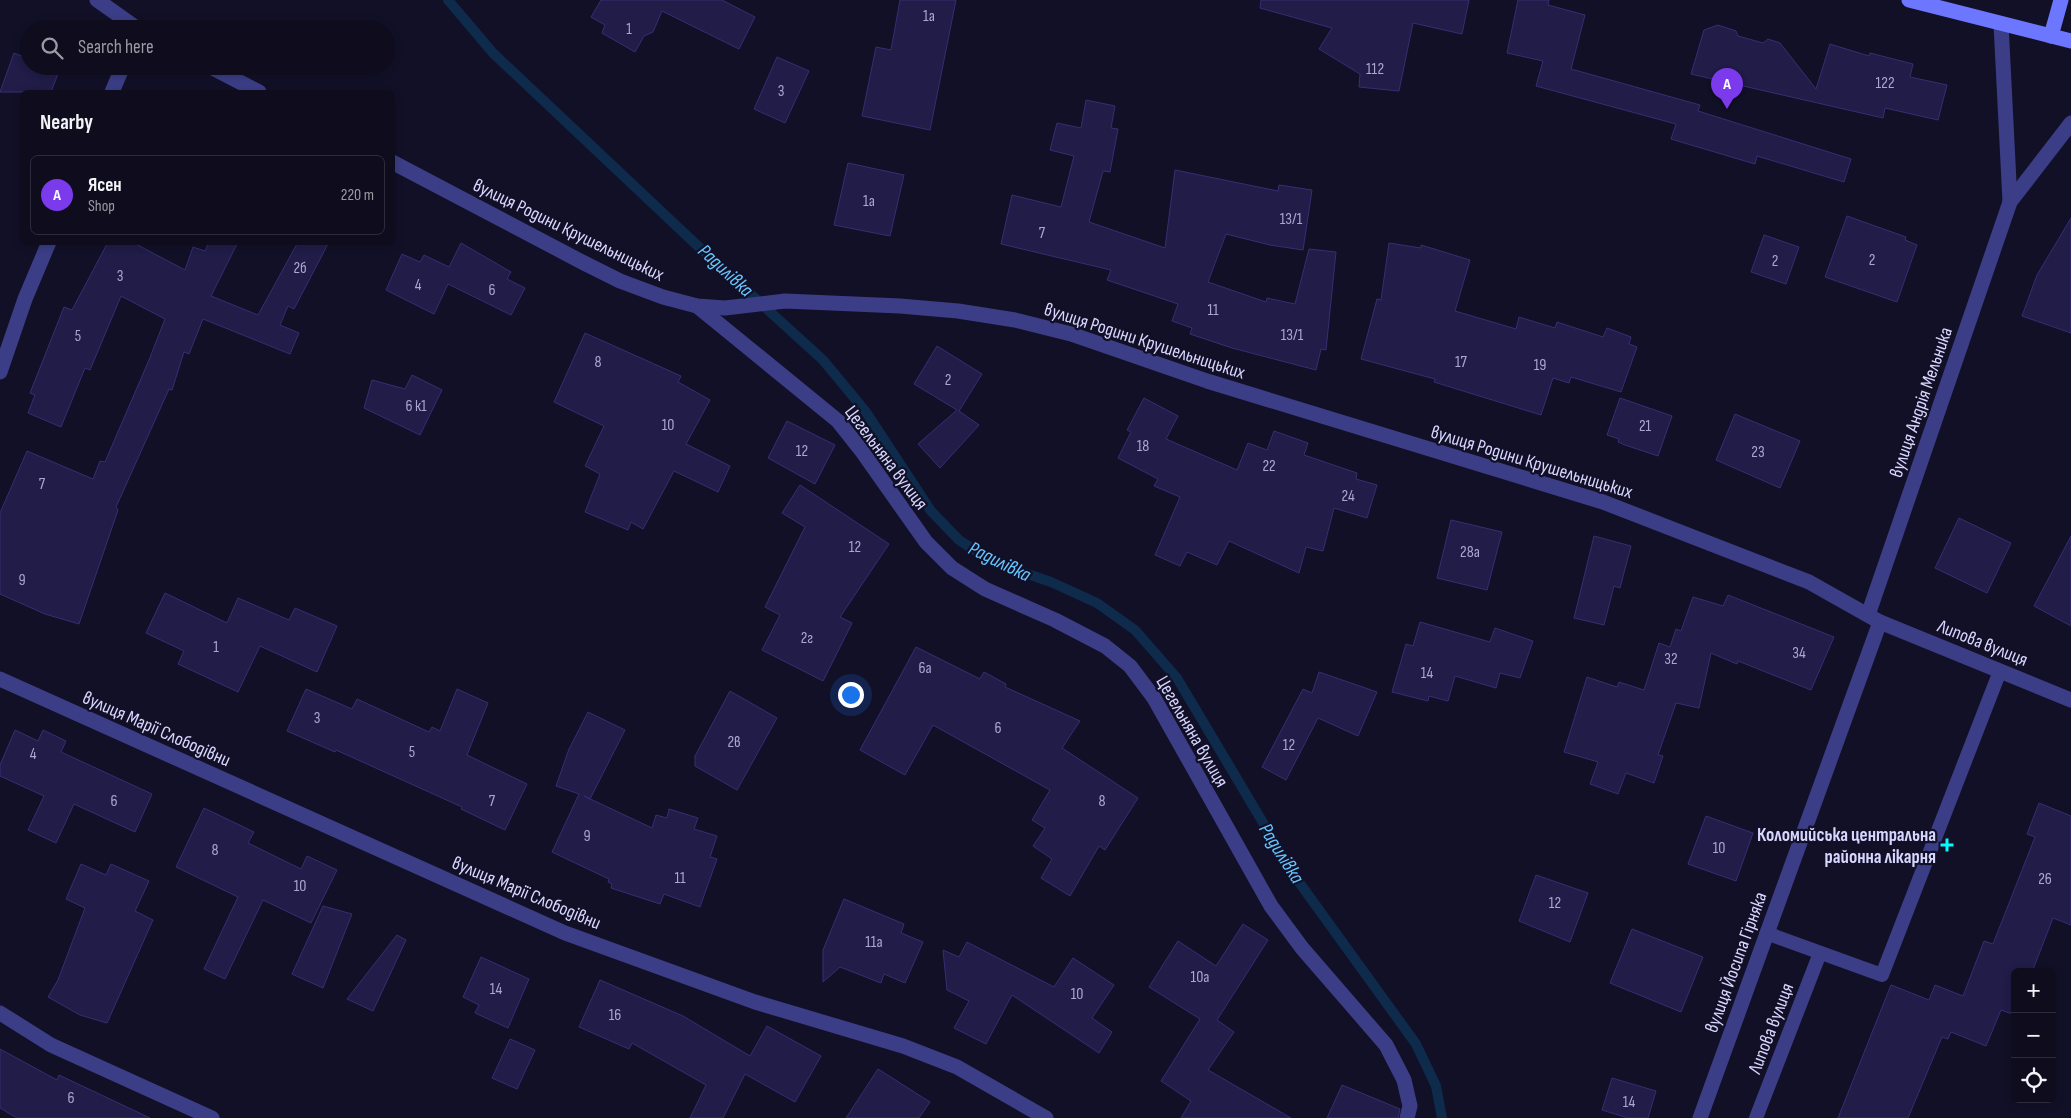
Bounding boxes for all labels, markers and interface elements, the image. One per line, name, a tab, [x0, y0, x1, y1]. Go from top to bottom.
house number: 1а	[923, 7, 935, 26]
search box	[20, 20, 395, 75]
house number: 1	[626, 20, 632, 39]
icon: search	[38, 34, 66, 62]
text: Search here	[78, 36, 154, 59]
house number: 112	[1366, 60, 1384, 79]
pin: A	[1711, 68, 1743, 109]
house number: 122	[1876, 74, 1894, 93]
house number: 3	[778, 82, 784, 101]
text: Nearby	[40, 110, 93, 135]
text: Ясен	[88, 174, 122, 197]
street label: вулиця Родини Крушельницьких	[469, 174, 668, 287]
text: A	[53, 186, 61, 205]
text: 220 m	[341, 186, 374, 205]
house number: 1а	[863, 192, 875, 211]
text: Shop	[88, 197, 115, 216]
house number: 13/1	[1280, 210, 1303, 229]
house number: 7	[1039, 224, 1046, 243]
water label: Радилівка	[693, 239, 758, 302]
house number: 2	[1869, 251, 1875, 270]
house number: 2	[1772, 252, 1778, 271]
house number: 2б	[293, 259, 307, 278]
house number: 3	[117, 267, 123, 286]
house number: 4	[415, 276, 422, 295]
house number: 6	[488, 281, 496, 300]
street label: вулиця Родини Крушельницьких	[1041, 298, 1248, 385]
house number: 11	[1207, 301, 1219, 320]
street label: вулиця Андрія Мельника	[1885, 324, 1958, 481]
house number: 13/1	[1281, 326, 1304, 345]
house number: 5	[75, 327, 81, 346]
house number: 8	[594, 353, 602, 372]
house number: 17	[1455, 353, 1468, 372]
house number: 19	[1534, 356, 1546, 375]
house number: 2	[945, 371, 951, 390]
house number: 6 к1	[405, 397, 427, 416]
street label: Цегельняна вулиця	[839, 401, 933, 515]
house number: 10	[662, 416, 674, 435]
house number: 21	[1639, 417, 1652, 436]
street label: вулиця Родини Крушельницьких	[1428, 421, 1635, 504]
house number: 18	[1137, 437, 1149, 456]
house number: 12	[796, 442, 808, 461]
house number: 23	[1751, 443, 1765, 462]
house number: 22	[1262, 457, 1276, 476]
house number: 7	[39, 475, 46, 494]
house number: 24	[1341, 487, 1355, 506]
water label: Радилівка	[964, 536, 1035, 587]
house number: 12	[849, 538, 861, 557]
house number: 28а	[1460, 543, 1480, 562]
house number: 9	[18, 571, 26, 590]
street label: Липова вулиця	[1933, 614, 2031, 672]
house number: 2г	[801, 629, 813, 648]
house number: 1	[213, 638, 219, 657]
house number: 34	[1792, 644, 1806, 663]
house number: 32	[1664, 650, 1678, 669]
house number: 6а	[918, 659, 932, 678]
house number: 14	[1421, 664, 1433, 683]
street label: Цегельняна вулиця	[1151, 672, 1233, 791]
your location	[838, 682, 864, 708]
street label: вулиця Марії Слободівни	[79, 686, 234, 772]
house number: 3	[314, 709, 320, 728]
house number: 6	[994, 719, 1002, 738]
house number: 2в	[727, 733, 741, 752]
house number: 12	[1283, 736, 1295, 755]
house number: 5	[409, 743, 415, 762]
house number: 4	[30, 745, 37, 764]
house number: 6	[110, 792, 118, 811]
house number: 7	[489, 792, 496, 811]
house number: 8	[1098, 792, 1106, 811]
water label: Радилівка	[1253, 819, 1309, 888]
place label: Коломийська центральна районна лікарня	[1757, 824, 1936, 869]
house number: 9	[583, 827, 591, 846]
marker: Коломийська центральна районна лікарня	[1940, 838, 1954, 852]
house number: 10	[1713, 839, 1725, 858]
house number: 8	[211, 841, 219, 860]
street label: вулиця Марії Слободівни	[449, 852, 604, 935]
house number: 11	[674, 869, 686, 888]
house number: 26	[2038, 870, 2052, 889]
house number: 10	[294, 877, 306, 896]
street label: вулиця Йосипа Гірняка	[1700, 889, 1772, 1036]
house number: 12	[1549, 894, 1561, 913]
house number: 11а	[865, 933, 883, 952]
house number: 10а	[1191, 968, 1209, 987]
map controls	[2011, 968, 2056, 1103]
button: +	[2011, 968, 2056, 1013]
house number: 14	[490, 980, 502, 999]
street label: Липова вулиця	[1743, 980, 1799, 1078]
house number: 10	[1071, 985, 1083, 1004]
house number: 16	[609, 1006, 621, 1025]
button: −	[2011, 1013, 2056, 1058]
button: locate	[2011, 1058, 2056, 1103]
house number: 6	[67, 1089, 75, 1108]
house number: 14	[1623, 1093, 1635, 1112]

